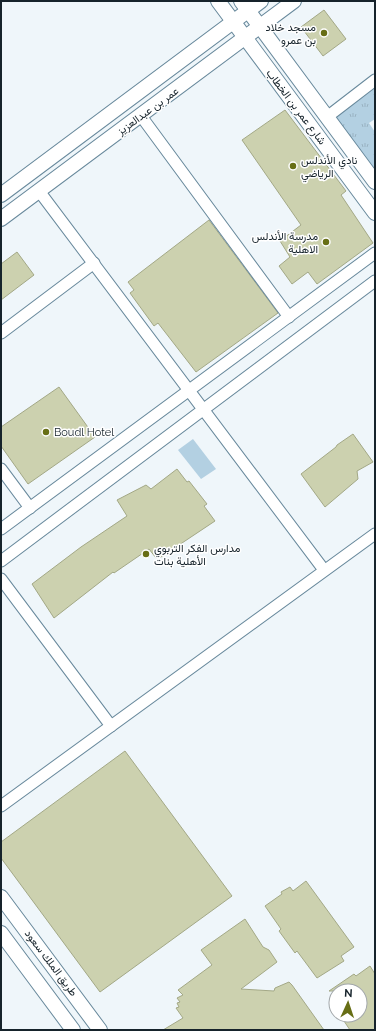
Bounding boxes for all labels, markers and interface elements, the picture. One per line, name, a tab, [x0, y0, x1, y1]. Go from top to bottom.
place label: مسجد خلاد بن عمرو	[265, 21, 316, 47]
marker: مسجد خلاد بن عمرو	[319, 28, 329, 38]
street label: شارع عمر بن الخطاب	[263, 67, 329, 148]
street label: عمر بن عبدالعزيز	[114, 84, 181, 138]
place label: نادي الأندلس الرياضي	[301, 154, 357, 183]
marker: نادي الأندلس الرياضي	[288, 161, 298, 171]
place label: مدرسة الأندلس الاهلية	[252, 230, 318, 256]
marker: مدرسة الأندلس الاهلية	[321, 237, 331, 247]
place label: Boudl Hotel	[54, 426, 114, 439]
marker: Boudl Hotel	[41, 427, 51, 437]
place label: مدارس الفكر التربوي الأهلية بنات	[154, 542, 241, 568]
marker: مدارس الفكر التربوي الأهلية بنات	[141, 549, 151, 559]
street label: طريق الملك سعود	[22, 927, 80, 999]
north arrow	[328, 983, 368, 1023]
text: N	[344, 987, 353, 1000]

